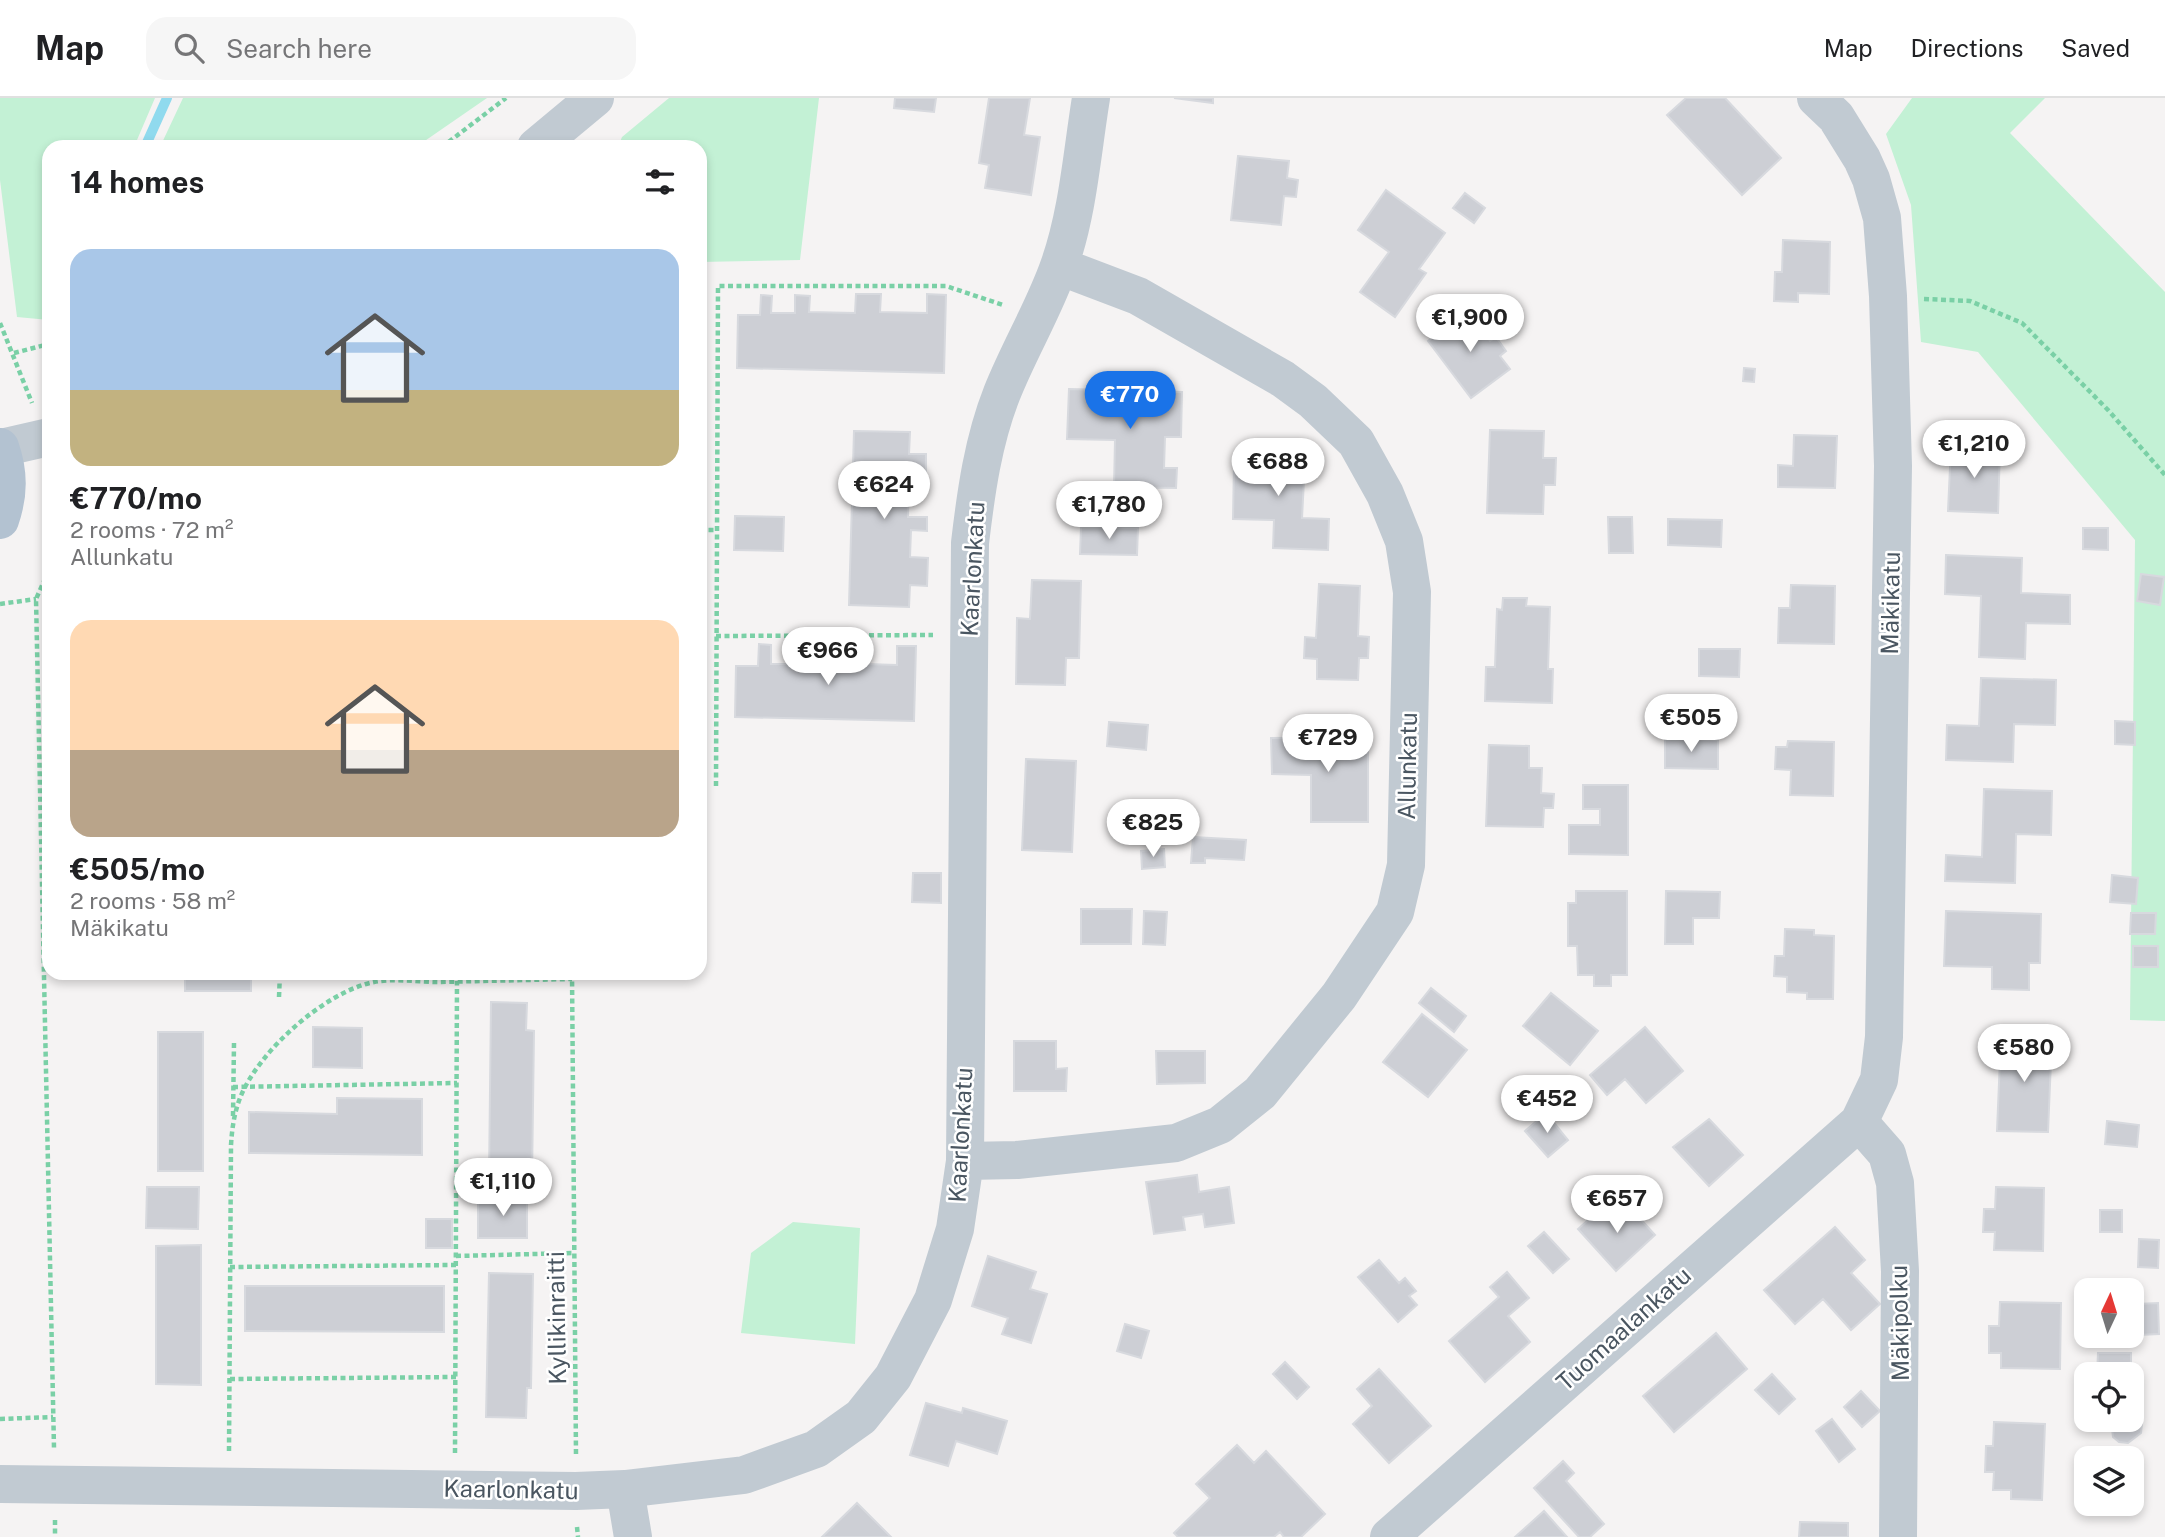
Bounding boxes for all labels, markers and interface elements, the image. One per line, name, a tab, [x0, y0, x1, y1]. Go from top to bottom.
search box	[146, 17, 636, 80]
text: Map	[35, 29, 104, 67]
icon: search	[170, 29, 208, 67]
text: Search here	[226, 33, 372, 64]
text: Map	[1824, 34, 1873, 62]
text: Directions	[1911, 34, 2023, 62]
text: Saved	[2061, 34, 2130, 62]
icon: filters	[641, 163, 679, 201]
text: 14 homes	[70, 164, 204, 200]
pin: €1,900	[1413, 294, 1527, 354]
icon: home	[312, 295, 438, 421]
text: €1,900	[1432, 303, 1508, 330]
pin: €770	[1089, 372, 1171, 431]
text: €770	[1101, 380, 1159, 407]
pin: €1,210	[1917, 420, 2031, 480]
text: €1,210	[1939, 429, 2009, 456]
pin: €688	[1237, 438, 1319, 498]
text: €688	[1248, 447, 1308, 474]
pin: €624	[843, 462, 925, 521]
text: €624	[854, 470, 914, 497]
text: €770/mo	[70, 480, 202, 516]
pin: €1,780	[1052, 482, 1166, 541]
text: €1,780	[1072, 490, 1146, 517]
street label: Kaarlonkatu	[954, 501, 990, 637]
text: 2 rooms · 72 m²	[70, 516, 233, 543]
text: Allunkatu	[70, 543, 173, 570]
street label: Mäkikatu	[1875, 551, 1905, 655]
pin: €966	[787, 628, 869, 687]
text: €966	[798, 636, 858, 663]
icon: home	[312, 666, 438, 792]
pin: €505	[1650, 694, 1732, 754]
text: €505	[1661, 703, 1721, 730]
street label: Allunkatu	[1392, 712, 1422, 820]
pin: €729	[1287, 714, 1369, 774]
text: €729	[1298, 723, 1358, 750]
pin: €825	[1112, 800, 1194, 859]
text: €825	[1123, 808, 1183, 835]
text: €505/mo	[70, 851, 205, 887]
text: 2 rooms · 58 m²	[70, 887, 235, 914]
text: Mäkikatu	[70, 914, 169, 941]
pin: €580	[1983, 1024, 2065, 1084]
text: €580	[1994, 1033, 2054, 1060]
street label: Kaarlonkatu	[942, 1067, 978, 1203]
pin: €452	[1506, 1076, 1588, 1135]
text: €452	[1517, 1084, 1577, 1111]
pin: €1,110	[446, 1158, 560, 1218]
text: €1,110	[470, 1167, 536, 1194]
pin: €657	[1576, 1176, 1658, 1235]
text: €657	[1587, 1184, 1647, 1211]
street label: Kyllikinraitti	[541, 1251, 571, 1385]
street label: Tuomaalankatu	[1550, 1261, 1696, 1396]
street label: Mäkipolku	[1884, 1265, 1914, 1381]
north arrow	[2074, 1278, 2144, 1348]
map controls	[2074, 1278, 2144, 1516]
button: locate	[2074, 1362, 2144, 1432]
button: layers	[2074, 1446, 2144, 1516]
street label: Kaarlonkatu	[443, 1474, 579, 1504]

